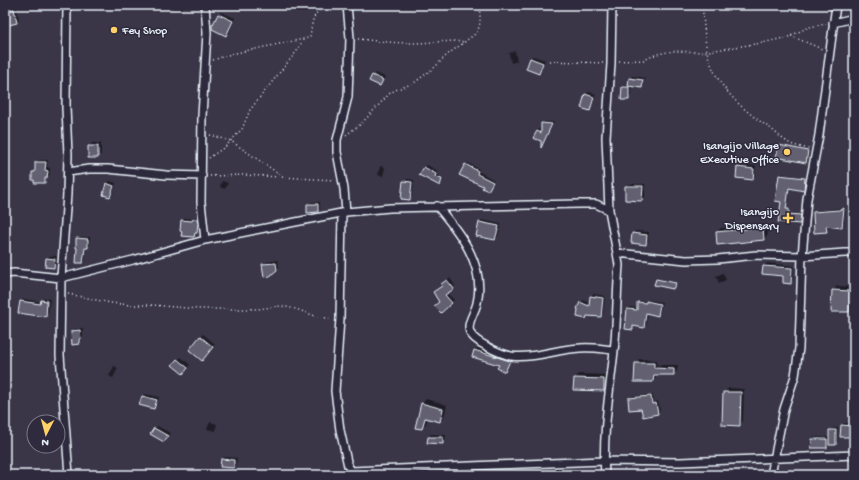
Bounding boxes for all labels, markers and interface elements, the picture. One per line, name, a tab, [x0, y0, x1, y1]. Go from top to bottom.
marker: Fey Shop	[109, 25, 119, 35]
place label: Fey Shop	[121, 25, 167, 39]
place label: Isangijo Village Executive Office	[700, 140, 780, 168]
marker: Isangijo Village Executive Office	[782, 147, 792, 157]
place label: Isangijo Dispensary	[724, 206, 779, 234]
marker: Isangijo Dispensary	[782, 212, 794, 224]
north arrow	[26, 414, 66, 454]
text: N	[41, 436, 49, 448]

